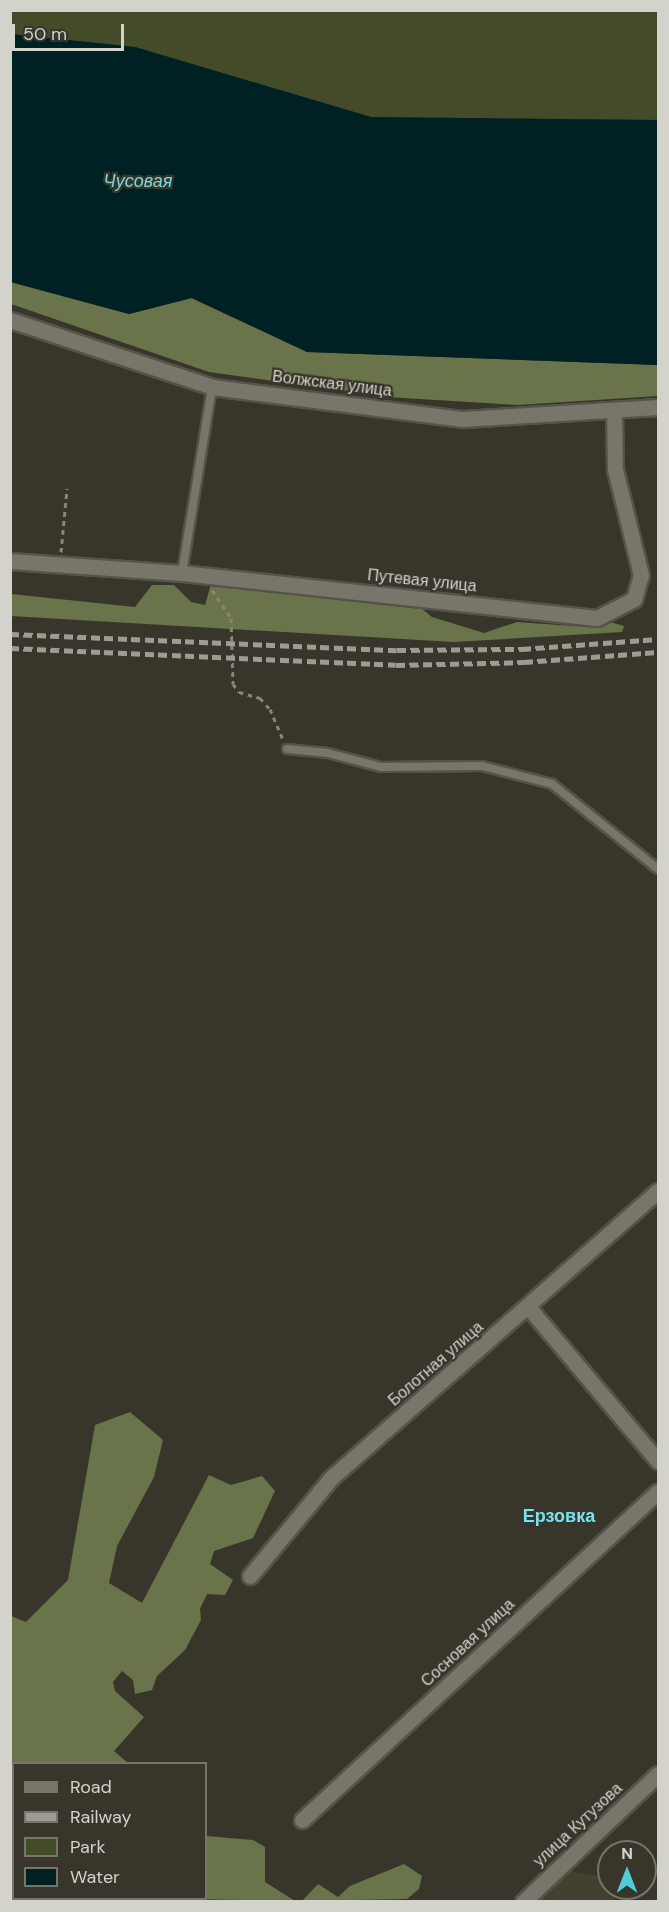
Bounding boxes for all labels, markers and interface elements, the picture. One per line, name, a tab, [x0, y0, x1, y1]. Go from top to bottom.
scale bar	[15, 12, 128, 50]
text: 50 m	[23, 22, 67, 46]
water label: Чусовая	[104, 170, 172, 192]
street label: Волжская улица	[271, 367, 393, 401]
street label: Путевая улица	[366, 566, 478, 596]
street label: Болотная улица	[385, 1318, 487, 1410]
district label: Ерзовка	[523, 1505, 595, 1527]
street label: Сосновая улица	[417, 1595, 519, 1691]
legend	[12, 1762, 207, 1900]
text: Road	[70, 1775, 112, 1799]
street label: улица Кутузова	[530, 1779, 626, 1871]
text: Railway	[70, 1805, 132, 1829]
text: Park	[70, 1835, 106, 1859]
north arrow	[597, 1840, 657, 1900]
text: N	[621, 1843, 633, 1864]
text: Water	[70, 1865, 120, 1889]

